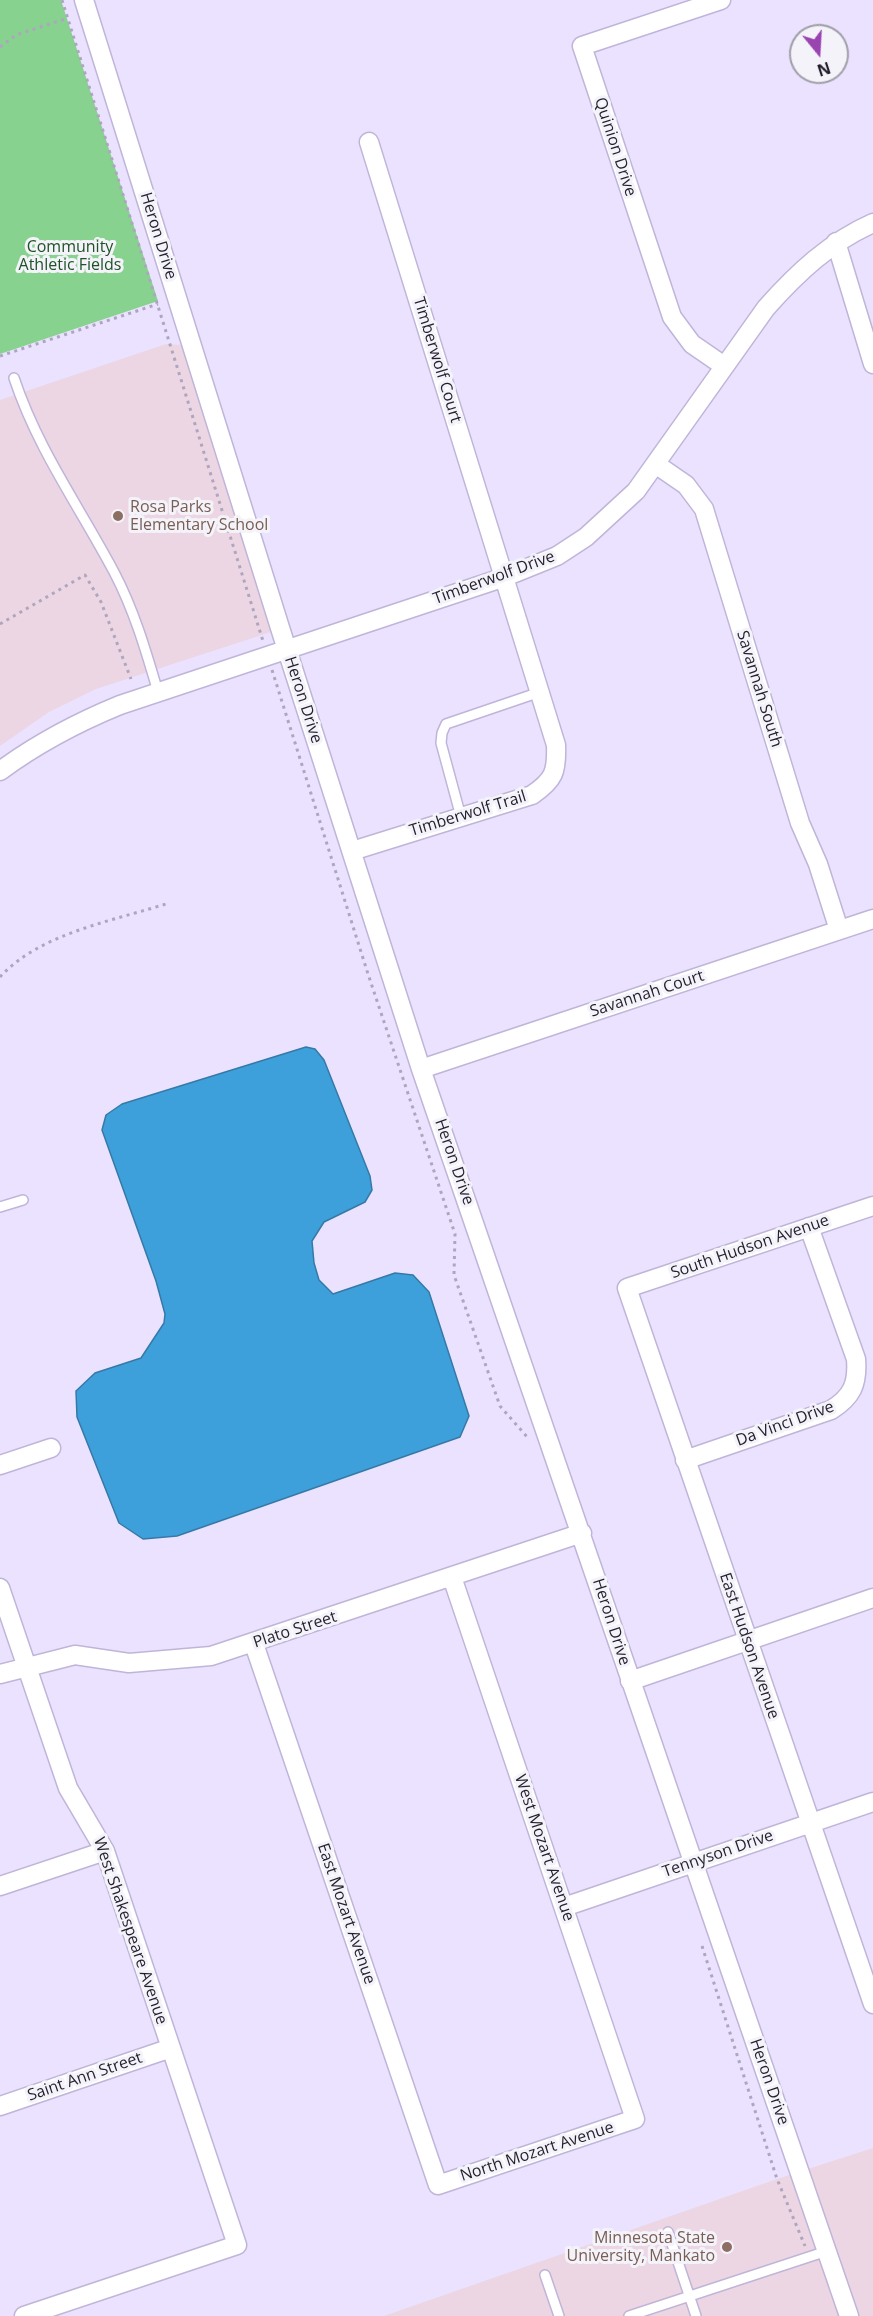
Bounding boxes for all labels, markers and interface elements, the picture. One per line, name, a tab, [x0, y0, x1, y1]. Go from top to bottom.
north arrow	[789, 24, 849, 84]
text: N	[814, 57, 834, 82]
street label: Quinion Drive	[590, 95, 640, 199]
street label: Heron Drive	[136, 190, 180, 282]
park label: Community Athletic Fields	[19, 237, 121, 275]
street label: Timberwolf Court	[409, 295, 465, 425]
place label: Rosa Parks Elementary School	[130, 497, 268, 535]
marker: Rosa Parks Elementary School	[111, 509, 125, 523]
street label: Timberwolf Drive	[431, 547, 557, 609]
street label: Savannah South	[732, 628, 786, 750]
street label: Heron Drive	[280, 654, 326, 746]
street label: Timberwolf Trail	[407, 787, 529, 841]
street label: Savannah Court	[588, 967, 706, 1021]
street label: Heron Drive	[430, 1116, 478, 1208]
street label: South Hudson Avenue	[668, 1211, 832, 1283]
street label: Da Vinci Drive	[733, 1397, 837, 1451]
street label: East Hudson Avenue	[715, 1570, 783, 1722]
street label: Heron Drive	[588, 1576, 634, 1668]
street label: Plato Street	[251, 1607, 339, 1653]
street label: West Mozart Avenue	[510, 1772, 578, 1924]
street label: Tennyson Drive	[660, 1826, 776, 1882]
street label: West Shakespeare Avenue	[89, 1835, 171, 2027]
street label: East Mozart Avenue	[313, 1841, 379, 1987]
street label: Heron Drive	[745, 2036, 793, 2128]
street label: Saint Ann Street	[25, 2048, 145, 2106]
street label: North Mozart Avenue	[458, 2118, 616, 2186]
place label: Minnesota State University, Mankato	[567, 2228, 715, 2266]
marker: Minnesota State University, Mankato	[720, 2240, 734, 2254]

